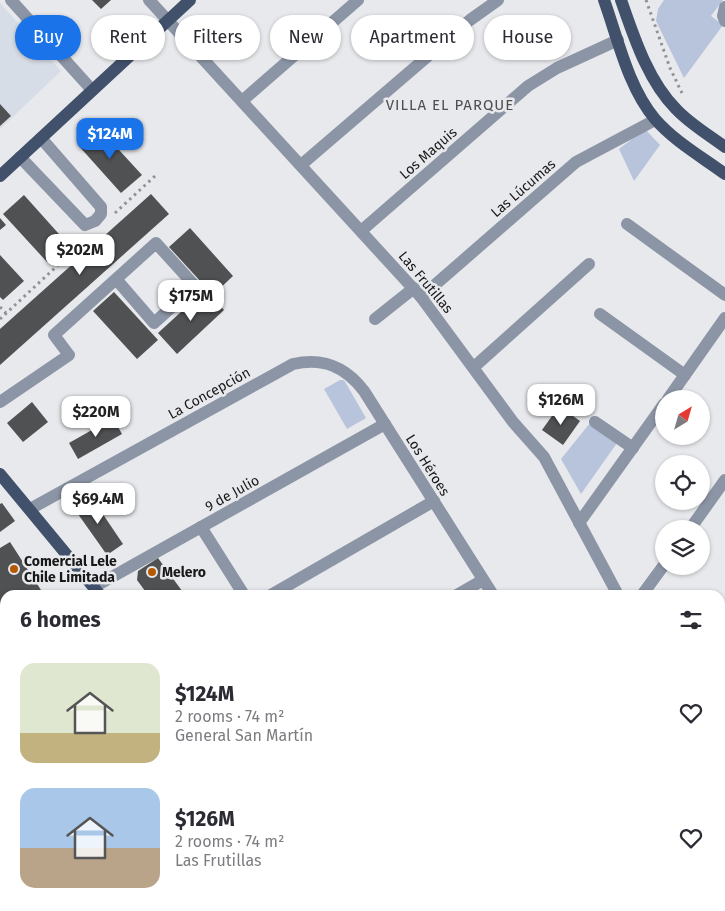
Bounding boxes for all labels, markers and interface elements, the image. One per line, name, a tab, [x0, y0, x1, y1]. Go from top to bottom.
chip: Buy	[15, 15, 81, 60]
chip: Rent	[91, 15, 165, 60]
chip: Filters	[175, 15, 260, 60]
chip: New	[270, 15, 341, 60]
chip: Apartment	[351, 15, 474, 60]
chip: House	[484, 15, 571, 60]
district label: VILLA EL PARQUE	[386, 96, 514, 114]
pin: $124M	[75, 118, 145, 160]
text: $124M	[87, 124, 133, 143]
street label: Los Maquis	[396, 124, 461, 183]
street label: Las Lúcumas	[487, 155, 560, 221]
pin: $202M	[45, 234, 115, 276]
text: $202M	[57, 240, 103, 259]
street label: Las Frutillas	[395, 248, 457, 317]
pin: $175M	[156, 280, 226, 322]
text: $175M	[169, 286, 213, 305]
street label: La Concepción	[165, 364, 253, 423]
pin: $126M	[526, 384, 596, 426]
text: $126M	[538, 390, 584, 409]
north arrow	[655, 390, 710, 445]
map controls	[655, 390, 710, 575]
pin: $220M	[61, 396, 131, 438]
text: $220M	[72, 402, 120, 421]
street label: Los Héroes	[402, 431, 453, 500]
button: locate	[655, 455, 710, 510]
street label: 9 de Julio	[202, 472, 262, 515]
pin: $69.4M	[57, 482, 139, 525]
text: $69.4M	[72, 489, 124, 508]
button: layers	[655, 520, 710, 575]
place label: Comercial Lele Chile Limitada	[24, 553, 117, 586]
marker: Comercial Lele Chile Limitada	[8, 563, 20, 575]
place label: Melero	[162, 564, 206, 581]
marker: Melero	[146, 566, 158, 578]
icon: filters	[677, 606, 705, 634]
text: 6 homes	[20, 607, 101, 633]
text: $124M	[175, 681, 234, 707]
icon: home	[60, 683, 120, 743]
icon: heart	[677, 699, 705, 727]
text: 2 rooms · 74 m²	[175, 707, 284, 726]
text: General San Martín	[175, 726, 313, 745]
text: $126M	[175, 806, 235, 832]
icon: home	[60, 808, 120, 868]
icon: heart	[677, 824, 705, 852]
text: 2 rooms · 74 m²	[175, 832, 284, 851]
text: Las Frutillas	[175, 851, 261, 870]

